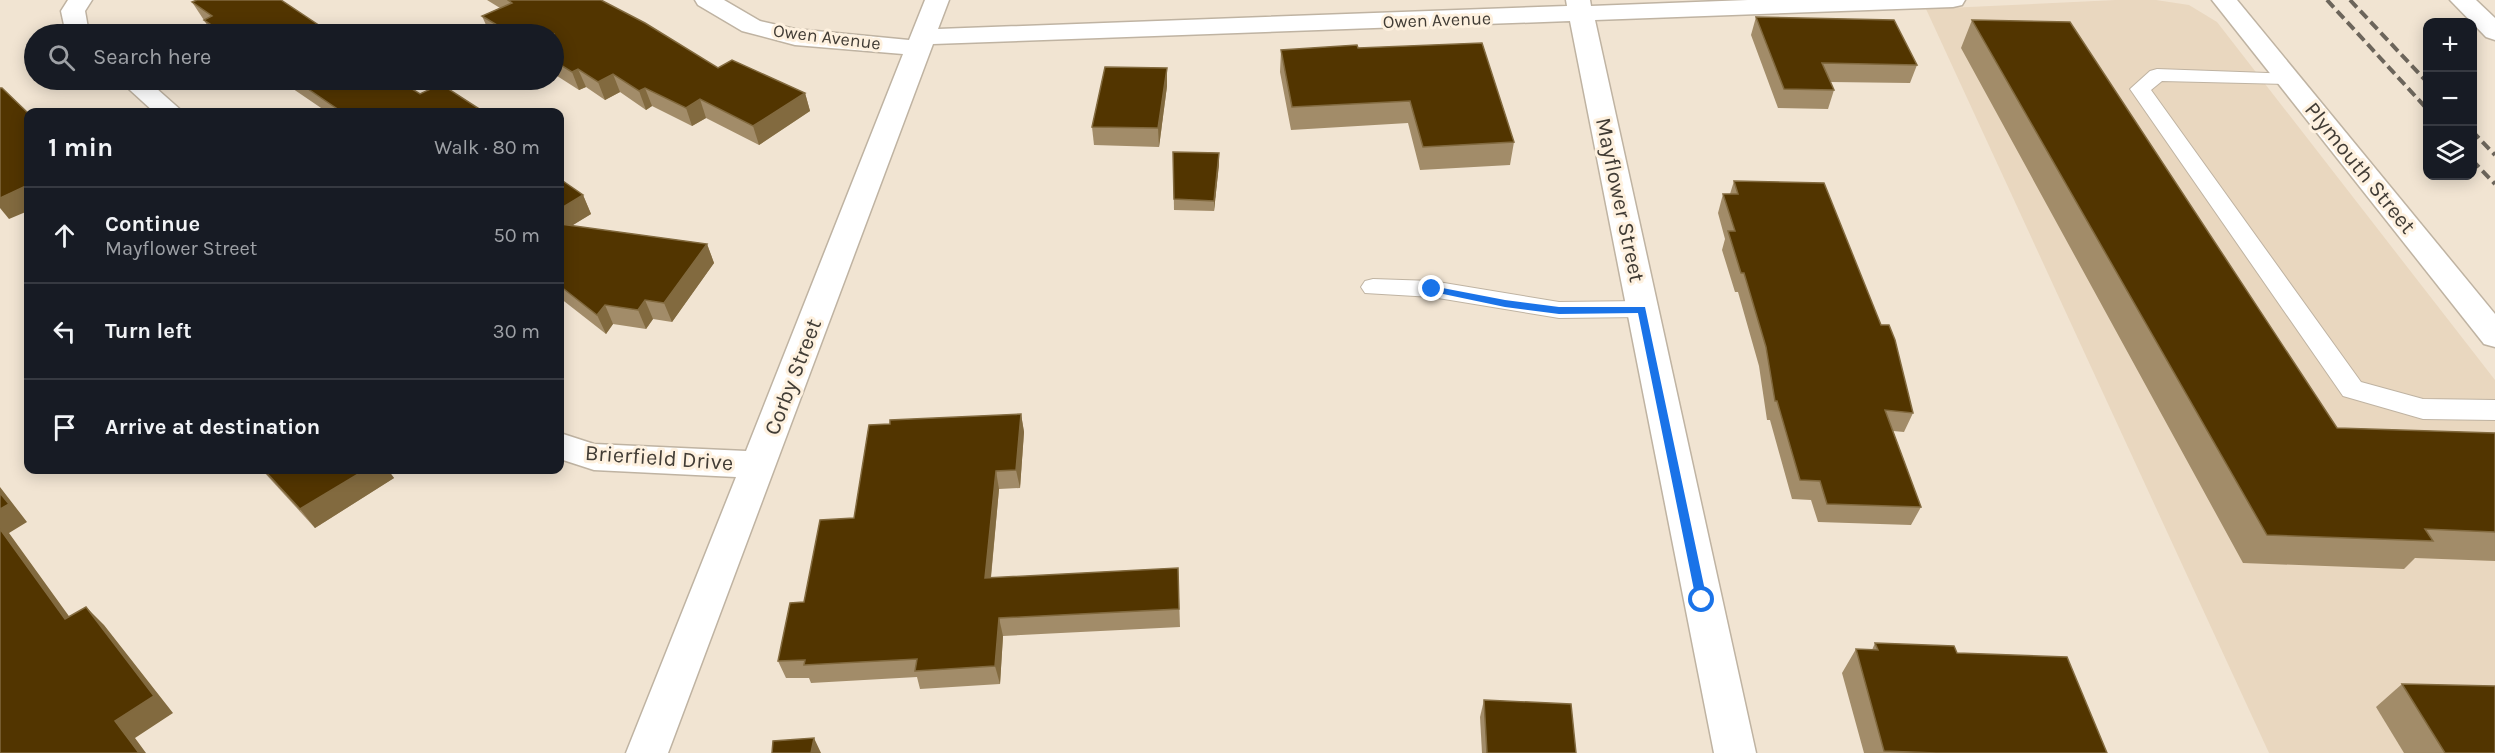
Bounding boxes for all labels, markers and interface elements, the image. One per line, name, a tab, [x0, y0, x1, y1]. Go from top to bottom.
street label: Owen Avenue	[1383, 7, 1491, 33]
map controls	[2423, 18, 2477, 180]
button: +	[2423, 18, 2477, 72]
street label: Owen Avenue	[772, 19, 882, 55]
search box	[24, 24, 564, 90]
icon: search	[45, 41, 78, 74]
text: Search here	[93, 44, 211, 70]
button: −	[2423, 72, 2477, 126]
street label: Plymouth Street	[2299, 97, 2421, 239]
street label: Mayflower Street	[1590, 115, 1650, 285]
button: layers	[2423, 126, 2477, 180]
text: 1 min	[48, 132, 113, 163]
text: Walk · 80 m	[434, 136, 540, 159]
text: Continue	[105, 211, 200, 237]
icon: ahead	[48, 219, 81, 252]
text: 50 m	[493, 224, 540, 247]
text: Mayflower Street	[105, 237, 257, 260]
route end	[1418, 275, 1444, 301]
icon: left	[48, 315, 81, 348]
street label: Corby Street	[759, 315, 827, 439]
text: Turn left	[105, 318, 192, 344]
text: 30 m	[493, 320, 540, 343]
icon: arrive	[48, 411, 81, 444]
text: Arrive at destination	[105, 414, 320, 440]
street label: Brierfield Drive	[584, 440, 734, 476]
route start	[1688, 586, 1714, 612]

